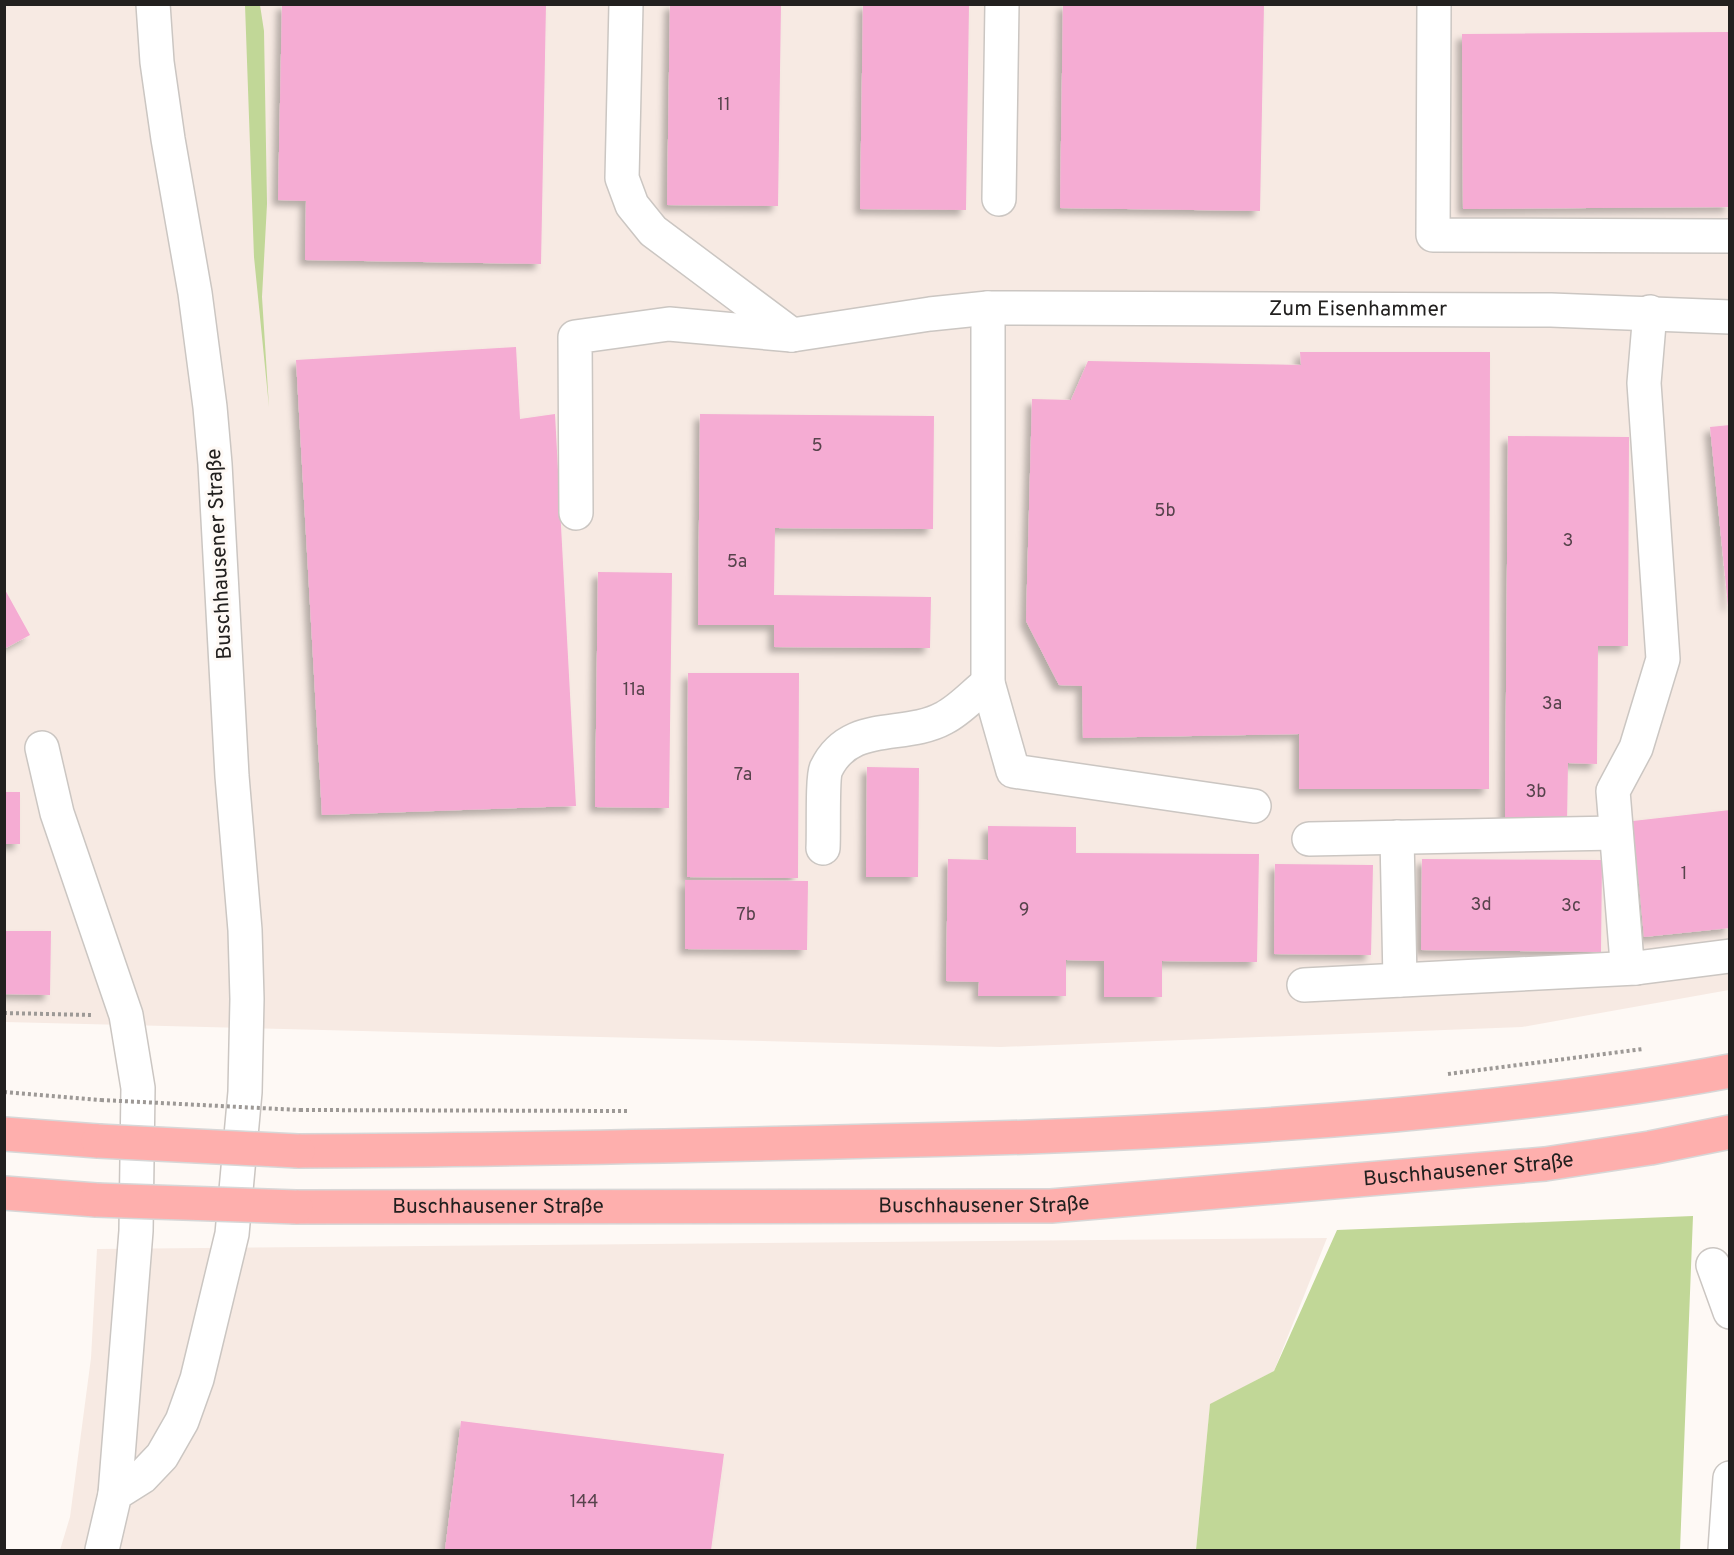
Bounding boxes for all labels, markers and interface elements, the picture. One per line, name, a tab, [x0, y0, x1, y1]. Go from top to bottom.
house number: 11	[717, 94, 731, 117]
street label: Zum Eisenhammer	[1269, 295, 1447, 323]
house number: 5	[811, 435, 823, 458]
street label: Buschhausener Straße	[201, 448, 239, 660]
house number: 5b	[1154, 500, 1176, 523]
house number: 3	[1563, 530, 1573, 553]
house number: 5a	[727, 551, 747, 574]
house number: 11a	[623, 679, 645, 702]
house number: 3a	[1542, 693, 1562, 716]
house number: 7a	[734, 764, 752, 787]
house number: 3b	[1526, 781, 1546, 804]
house number: 1	[1681, 863, 1687, 886]
house number: 3d	[1470, 894, 1492, 917]
house number: 3c	[1561, 895, 1581, 918]
house number: 9	[1019, 899, 1029, 922]
house number: 7b	[736, 904, 756, 927]
street label: Buschhausener Straße	[1362, 1146, 1576, 1193]
street label: Buschhausener Straße	[878, 1189, 1091, 1220]
street label: Buschhausener Straße	[392, 1193, 604, 1220]
house number: 144	[570, 1491, 598, 1514]

